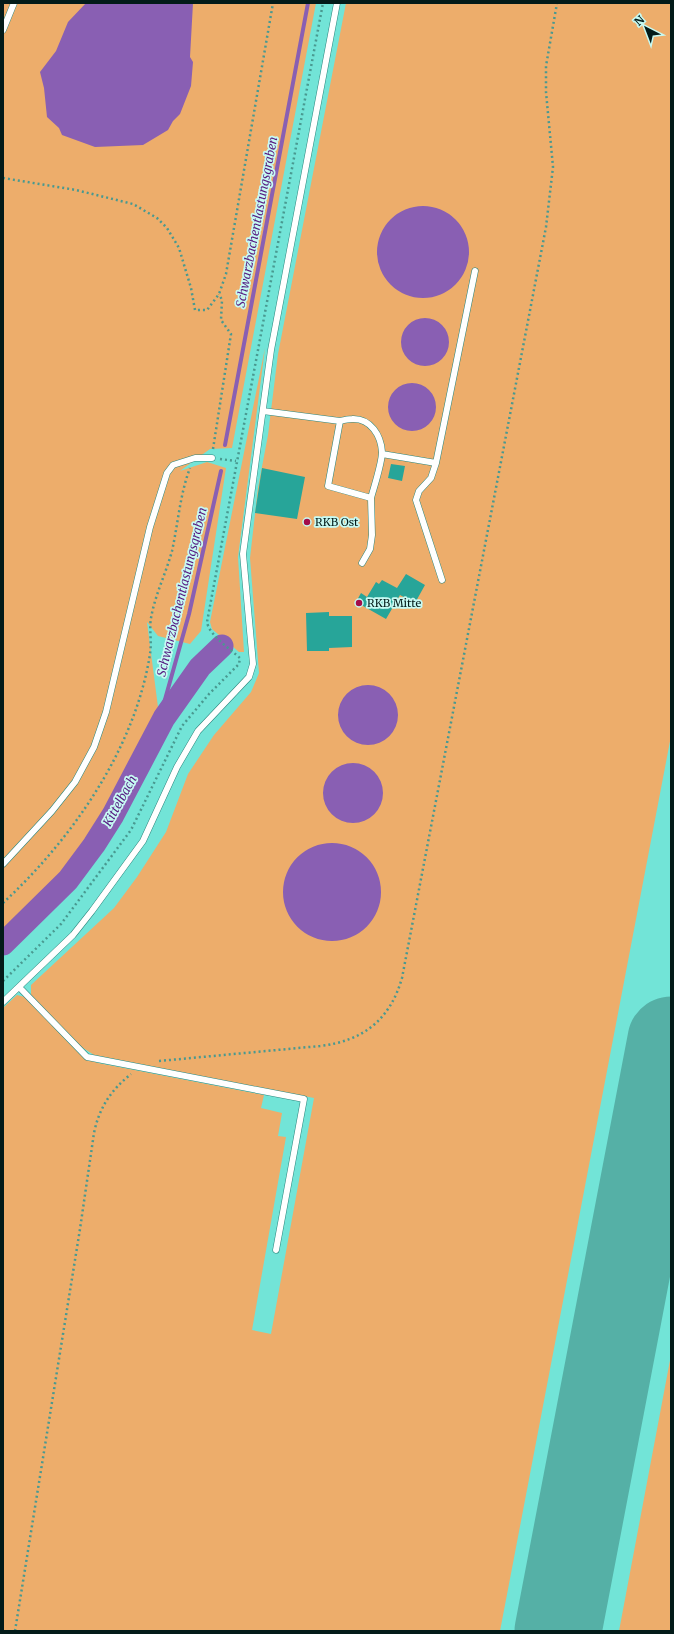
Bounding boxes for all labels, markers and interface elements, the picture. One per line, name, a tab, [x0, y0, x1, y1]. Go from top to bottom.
north arrow	[626, 8, 666, 48]
text: N	[631, 12, 647, 29]
water label: Schwarzbachentlastungsgraben	[233, 135, 280, 308]
water label: Schwarzbachentlastungsgraben	[153, 506, 210, 678]
place label: RKB Ost	[315, 515, 359, 529]
marker: RKB Ost	[302, 517, 312, 527]
place label: RKB Mitte	[367, 596, 421, 610]
marker: RKB Mitte	[354, 598, 364, 608]
water label: Kittelbach	[99, 773, 140, 830]

